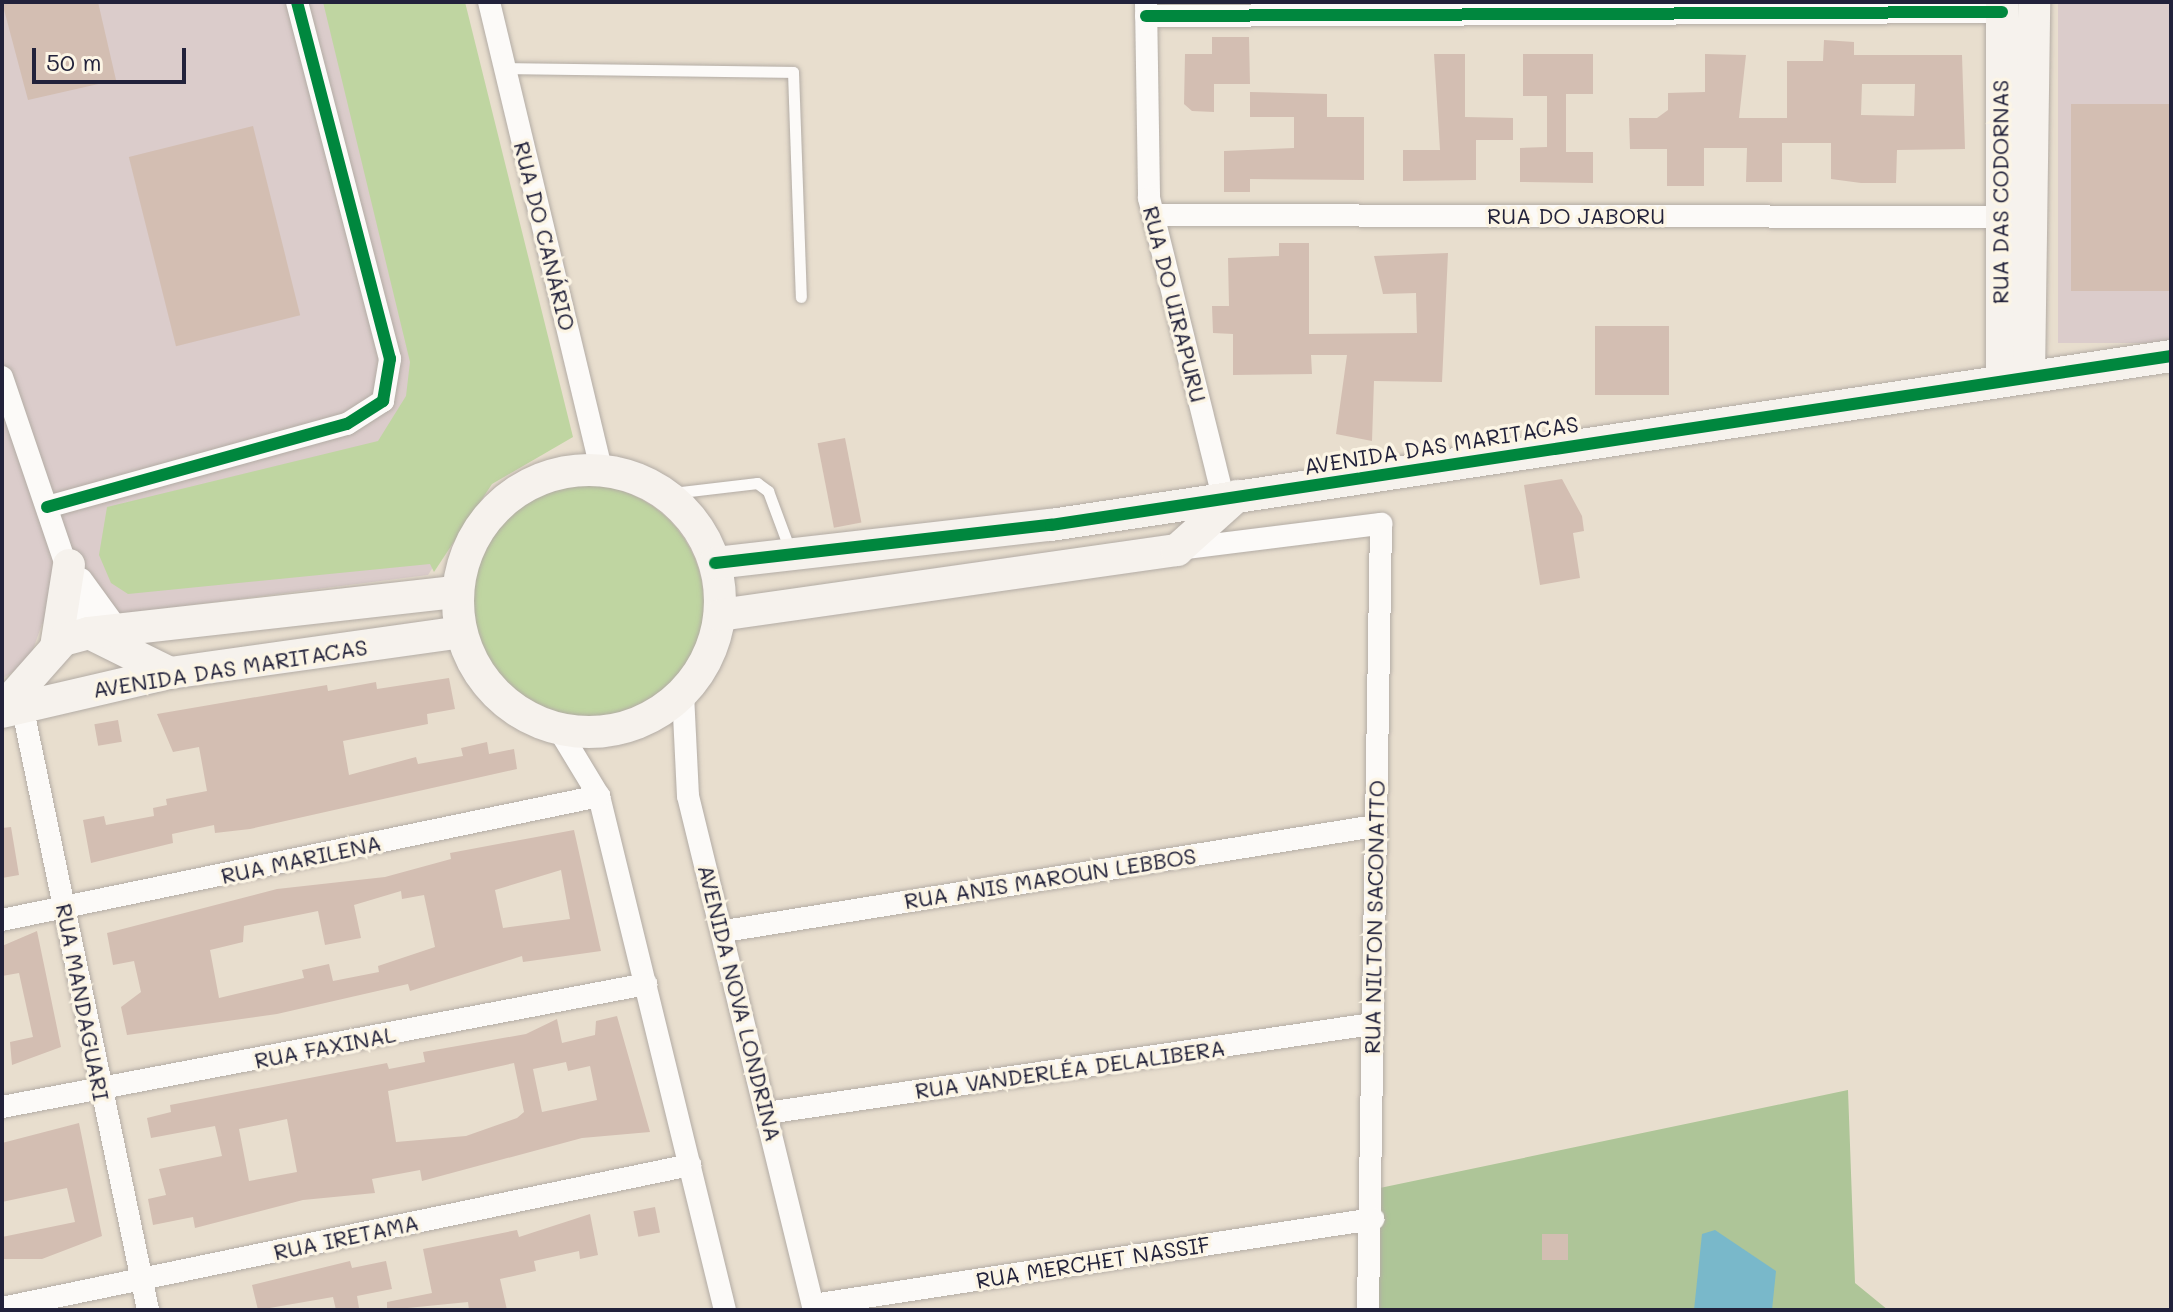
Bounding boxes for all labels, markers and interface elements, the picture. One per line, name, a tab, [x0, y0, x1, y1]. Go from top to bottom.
scale bar	[36, 32, 190, 82]
text: 50 m	[46, 46, 102, 77]
street label: RUA DAS CODORNAS	[1987, 80, 2013, 304]
street label: RUA DO CANÁRIO	[509, 139, 581, 333]
street label: RUA DO UIRAPURU	[1138, 203, 1212, 405]
street label: RUA DO JABORU	[1487, 203, 1665, 229]
street label: AVENIDA DAS MARITACAS	[1302, 410, 1580, 480]
street label: AVENIDA DAS MARITACAS	[91, 633, 369, 703]
street label: RUA NILTON SACONATTO	[1358, 780, 1390, 1054]
street label: RUA MARILENA	[218, 829, 384, 889]
street label: RUA ANIS MAROUN LEBBOS	[902, 842, 1198, 914]
street label: AVENIDA NOVA LONDRINA	[693, 862, 787, 1144]
street label: RUA MANDAGUARI	[51, 901, 115, 1103]
street label: RUA FAXINAL	[252, 1020, 398, 1074]
street label: RUA VANDERLÉA DELALIBERA	[913, 1034, 1227, 1104]
street label: RUA IRETAMA	[271, 1209, 421, 1265]
street label: RUA MERCHET NASSIF	[974, 1230, 1212, 1294]

